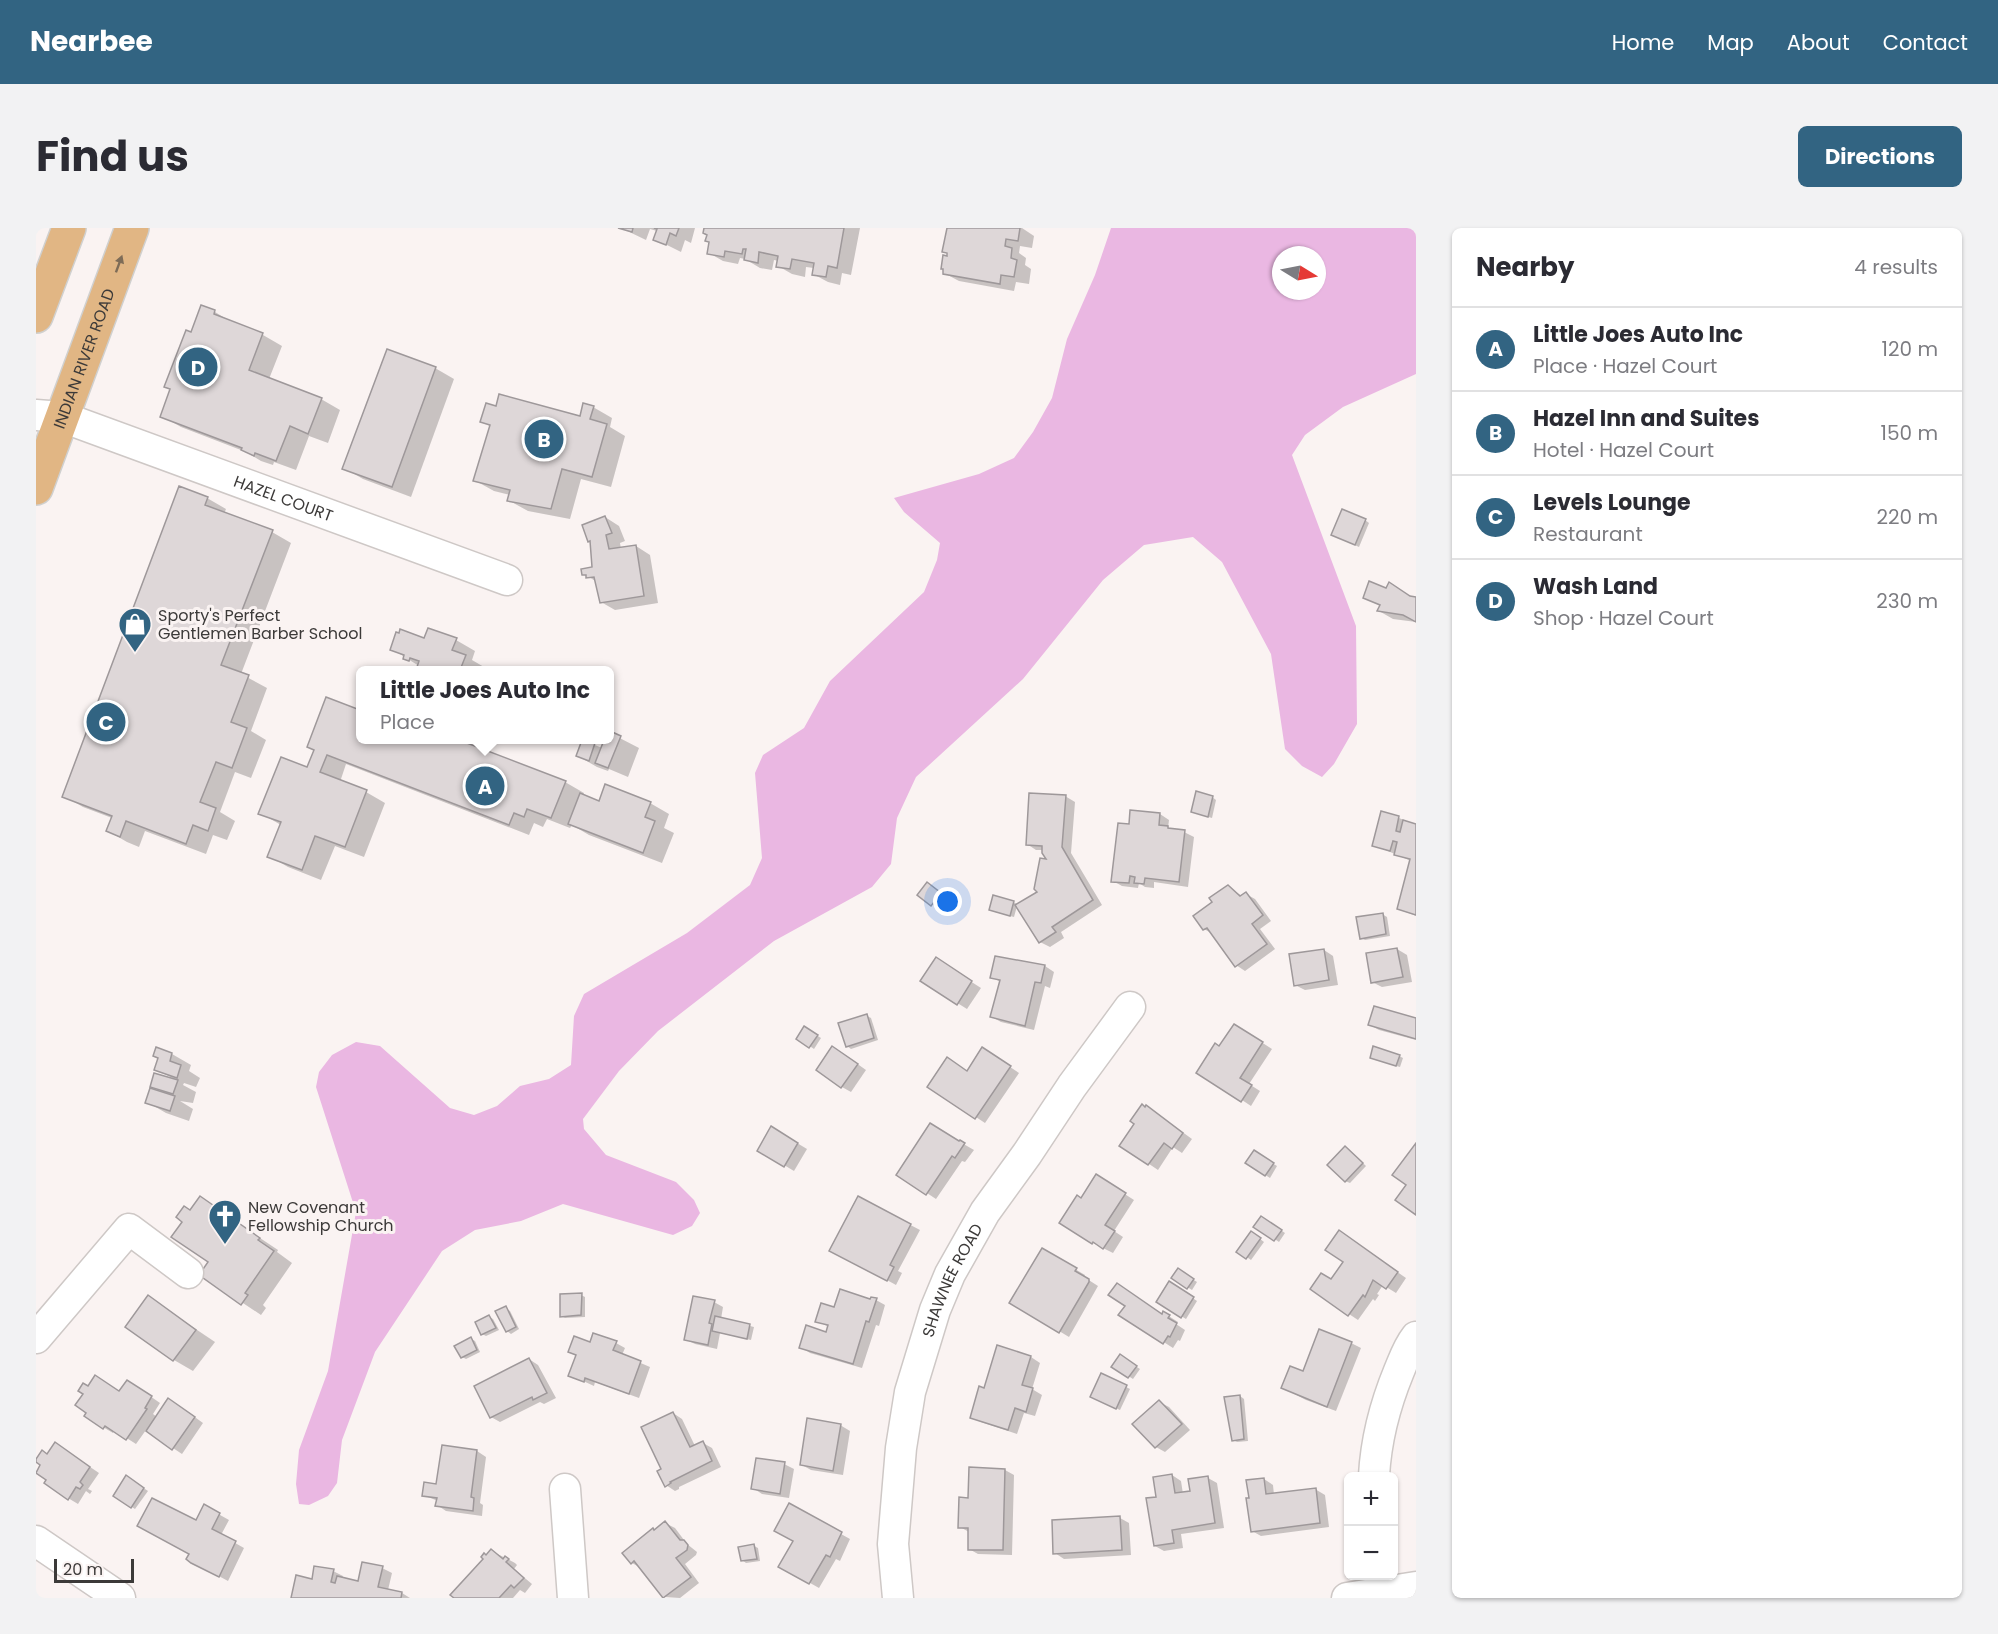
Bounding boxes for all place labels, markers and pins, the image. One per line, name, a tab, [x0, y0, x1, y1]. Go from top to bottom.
pin: D	[178, 344, 218, 390]
pin: B	[524, 416, 564, 462]
place label: Sporty's Perfect Gentlemen Barber School	[158, 604, 363, 645]
shop icon: Sporty's Perfect Gentlemen Barber School	[117, 606, 153, 653]
pin: C	[86, 700, 126, 744]
pin: A	[466, 764, 504, 808]
place label: New Covenant Fellowship Church	[248, 1196, 394, 1237]
church icon: New Covenant Fellowship Church	[207, 1198, 243, 1245]

